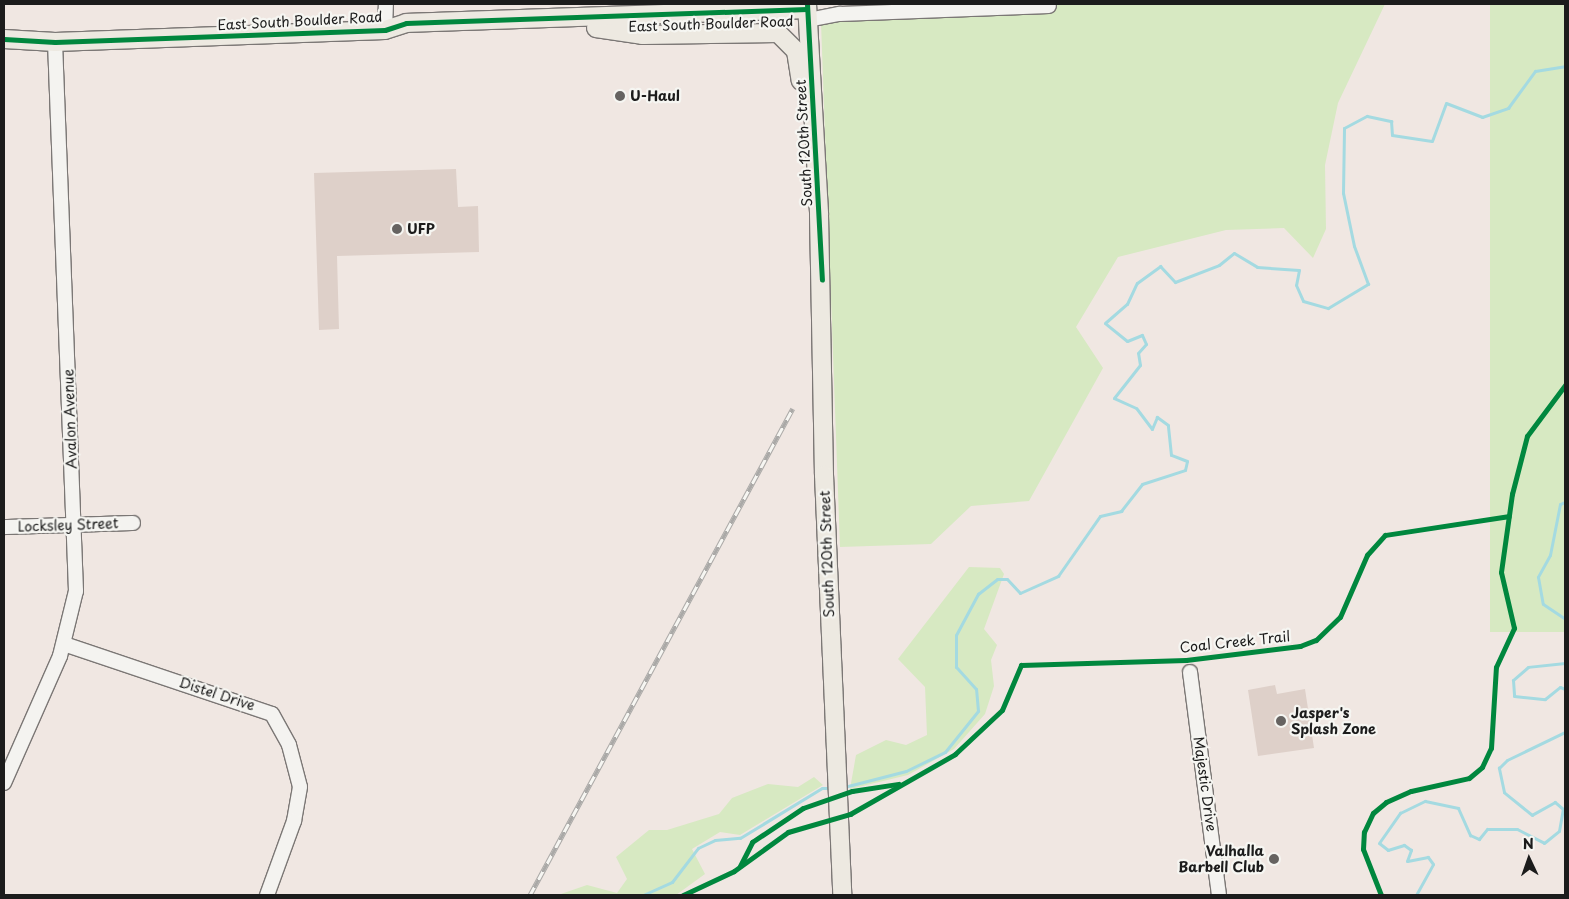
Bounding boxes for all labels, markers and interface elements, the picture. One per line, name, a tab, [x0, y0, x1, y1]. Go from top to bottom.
street label: East South Boulder Road	[217, 8, 383, 34]
street label: East South Boulder Road	[628, 13, 794, 35]
street label: South 120th Street	[792, 79, 816, 207]
place label: U-Haul	[630, 88, 680, 104]
marker: U-Haul	[614, 90, 626, 102]
place label: UFP	[407, 221, 435, 237]
marker: UFP	[391, 223, 403, 235]
street label: Avalon Avenue	[60, 369, 80, 469]
street label: South 120th Street	[816, 490, 838, 618]
street label: Locksley Street	[17, 515, 119, 535]
street label: Coal Creek Trail	[1178, 628, 1292, 656]
street label: Distel Drive	[177, 674, 257, 714]
place label: Jasper's Splash Zone	[1291, 705, 1376, 738]
marker: Jasper's Splash Zone	[1275, 715, 1287, 727]
street label: Majestic Drive	[1190, 735, 1220, 833]
text: N	[1522, 833, 1534, 854]
north arrow	[1504, 834, 1554, 884]
place label: Valhalla Barbell Club	[1178, 843, 1264, 876]
marker: Valhalla Barbell Club	[1268, 853, 1280, 865]

